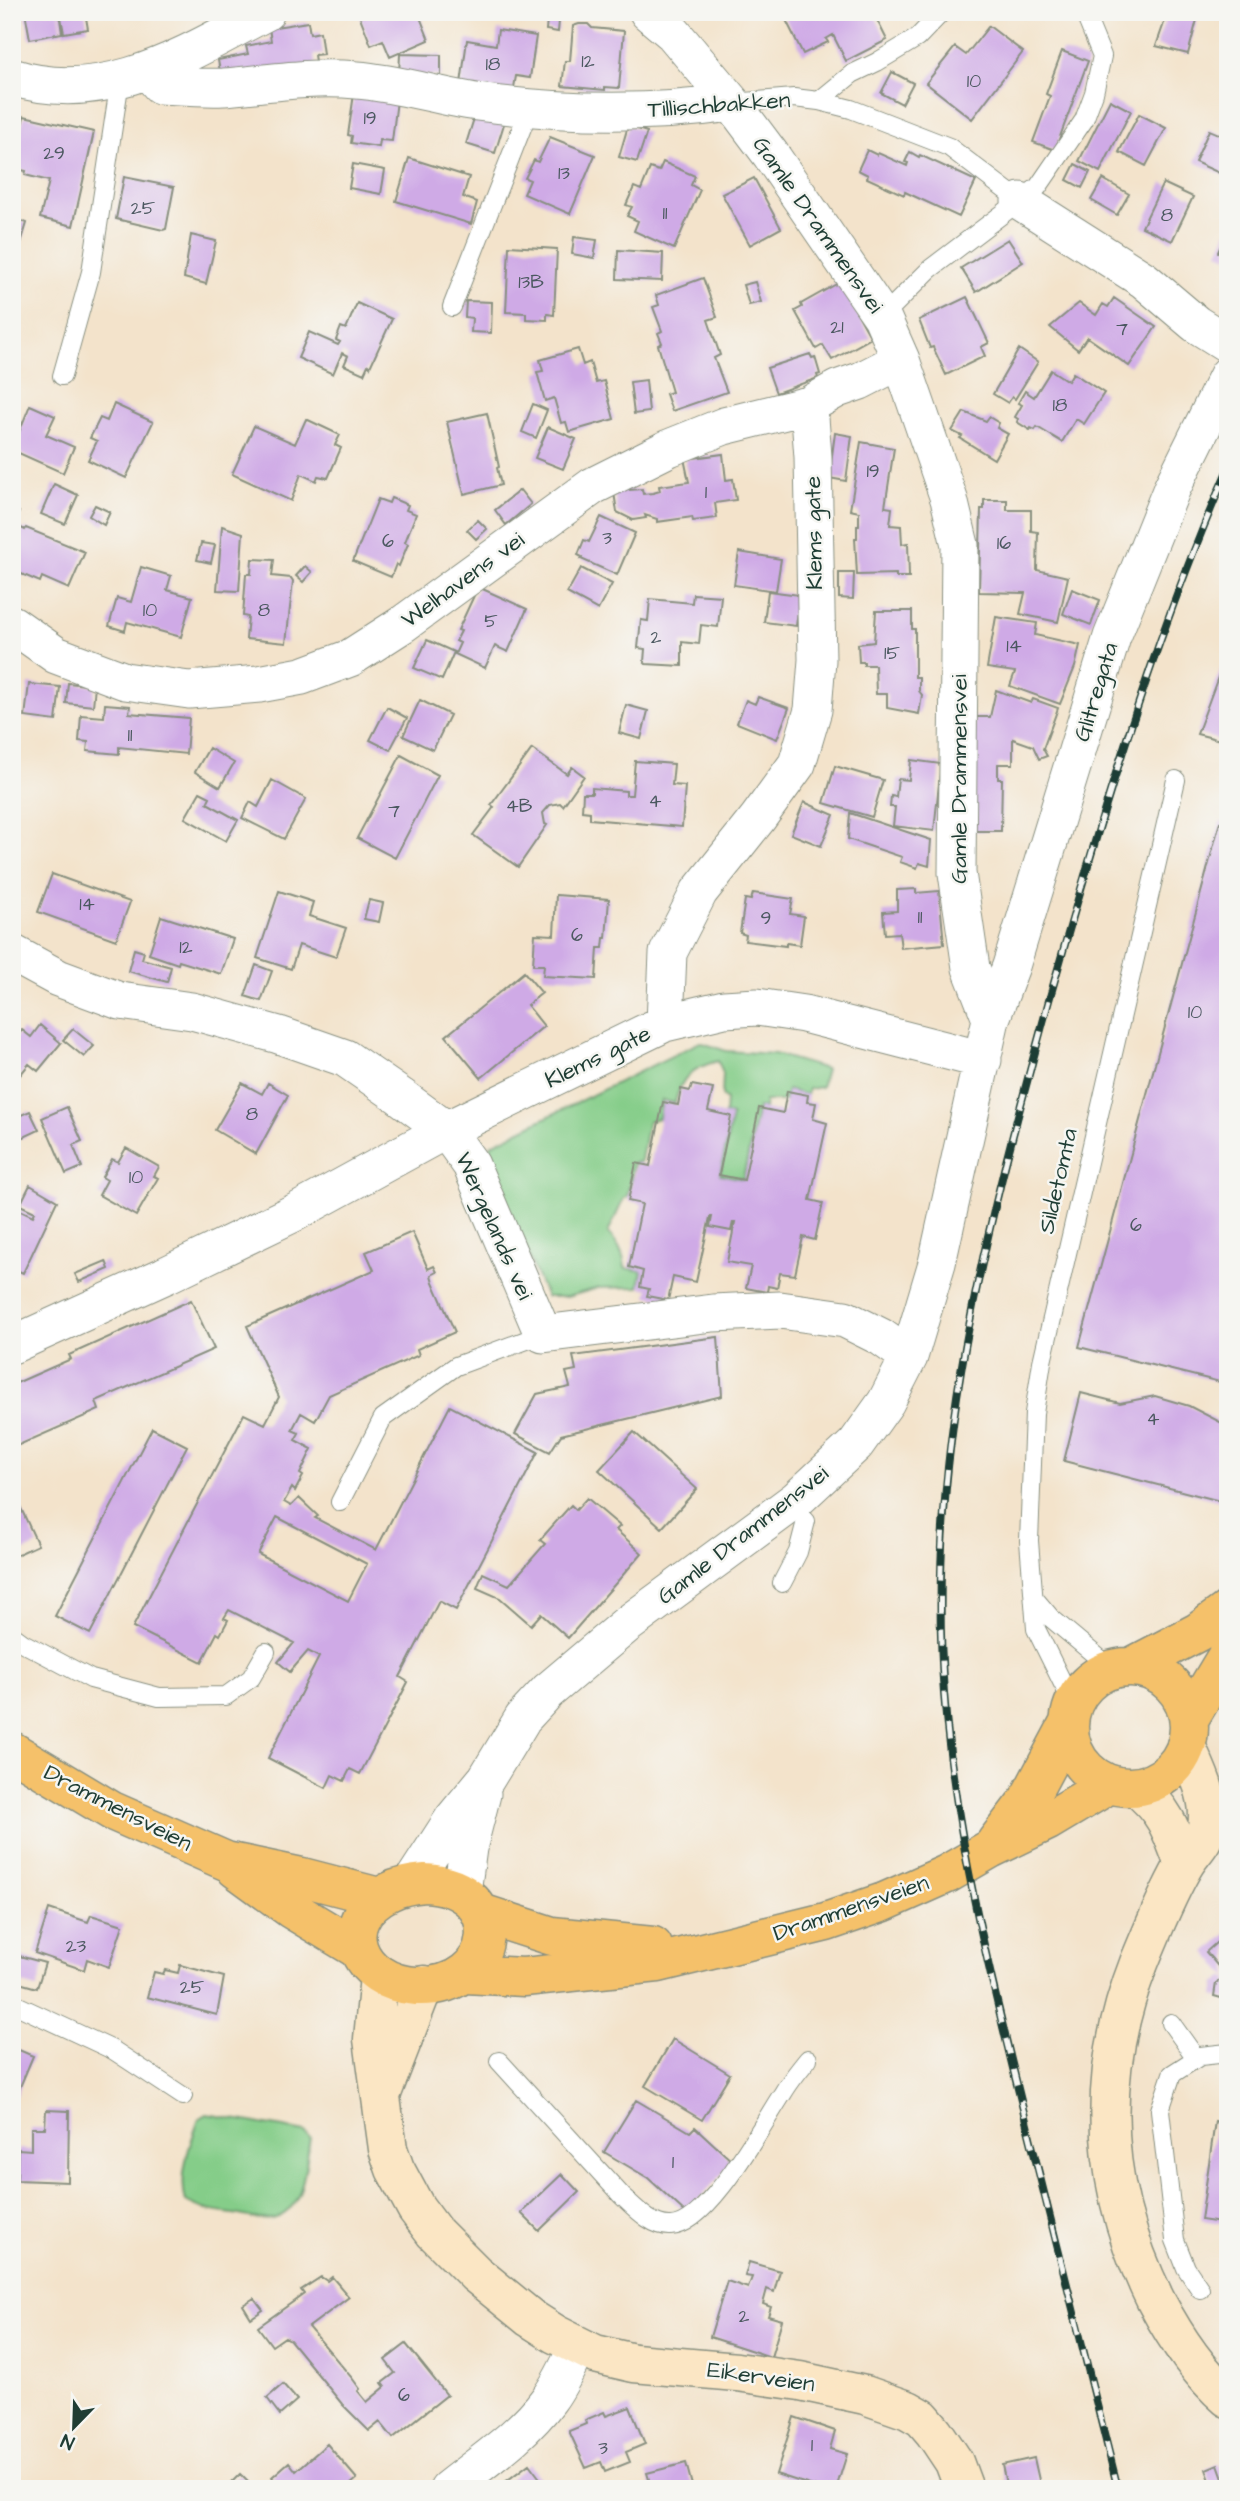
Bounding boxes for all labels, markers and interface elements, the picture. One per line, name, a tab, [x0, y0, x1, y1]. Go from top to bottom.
house number: 12	[581, 48, 595, 75]
house number: 18	[486, 51, 500, 78]
house number: 10	[967, 68, 981, 95]
street label: Tillischbakken	[647, 84, 791, 126]
house number: 19	[363, 105, 377, 132]
street label: Gamle Drammensvei	[745, 130, 891, 320]
house number: 29	[43, 140, 65, 167]
house number: 13	[558, 160, 570, 187]
house number: 25	[131, 195, 156, 222]
house number: 11	[663, 200, 668, 227]
house number: 8	[1161, 202, 1173, 229]
house number: 13B	[518, 269, 544, 296]
house number: 21	[830, 314, 844, 341]
house number: 7	[1116, 316, 1128, 343]
house number: 18	[1053, 392, 1067, 419]
house number: 19	[866, 458, 880, 485]
street label: Klems gate	[797, 476, 832, 590]
house number: 1	[705, 479, 708, 506]
street label: Welhavens vei	[395, 524, 532, 636]
house number: 3	[602, 525, 612, 552]
house number: 6	[382, 528, 394, 555]
house number: 16	[997, 530, 1011, 557]
house number: 10	[143, 597, 157, 624]
house number: 8	[258, 597, 270, 624]
house number: 5	[484, 608, 498, 635]
house number: 2	[651, 624, 662, 651]
house number: 14	[1006, 633, 1022, 660]
street label: Glitregata	[1066, 638, 1127, 746]
house number: 15	[884, 640, 900, 667]
street label: Gamle Drammensvei	[943, 674, 975, 884]
house number: 11	[128, 722, 133, 749]
house number: 4	[649, 788, 662, 815]
house number: 4B	[506, 793, 533, 820]
house number: 7	[388, 798, 400, 825]
house number: 14	[79, 891, 95, 918]
house number: 11	[918, 904, 923, 931]
house number: 9	[761, 905, 771, 932]
house number: 6	[571, 922, 583, 949]
house number: 12	[179, 934, 193, 961]
house number: 10	[1188, 999, 1202, 1026]
street label: Klems gate	[540, 1018, 657, 1097]
house number: 8	[246, 1101, 258, 1128]
street label: Sildetomta	[1030, 1125, 1086, 1237]
street label: Wergelands vei	[446, 1147, 541, 1306]
house number: 10	[129, 1164, 143, 1191]
house number: 6	[1130, 1212, 1142, 1239]
house number: 4	[1147, 1406, 1160, 1433]
street label: Gamle Drammensvei	[651, 1458, 836, 1612]
street label: Drammensveien	[38, 1757, 198, 1859]
street label: Drammensveien	[769, 1866, 933, 1950]
house number: 23	[66, 1933, 87, 1960]
house number: 25	[180, 1974, 205, 2001]
house number: 1	[672, 2149, 675, 2176]
house number: 2	[739, 2303, 750, 2330]
street label: Eikerveien	[705, 2354, 817, 2400]
house number: 6	[398, 2382, 410, 2409]
north arrow	[38, 2392, 108, 2462]
text: N	[57, 2426, 79, 2456]
house number: 1	[811, 2432, 814, 2459]
house number: 3	[598, 2435, 608, 2462]

